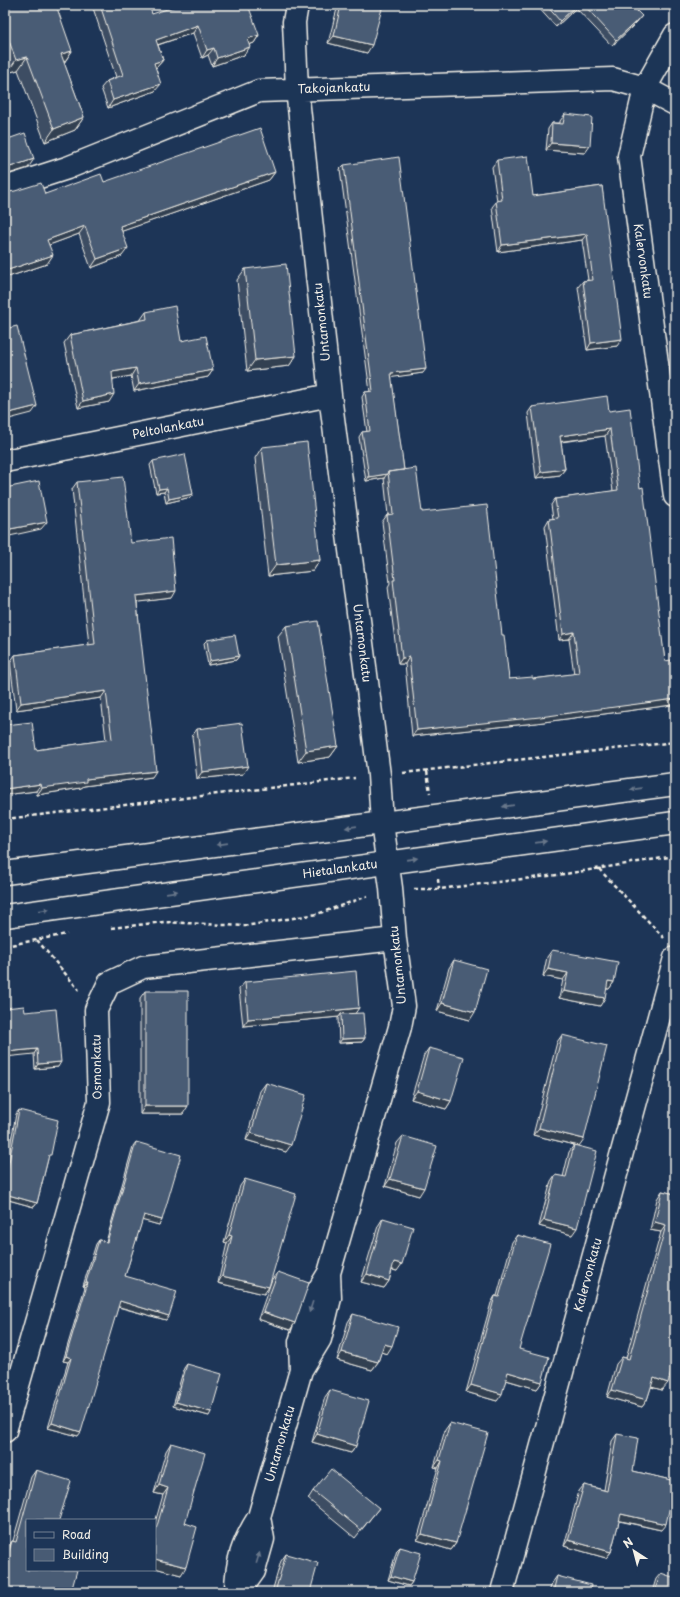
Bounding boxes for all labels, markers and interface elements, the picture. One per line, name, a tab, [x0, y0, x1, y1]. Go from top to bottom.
street label: Takojankatu	[297, 77, 371, 97]
street label: Kalervonkatu	[630, 222, 658, 300]
street label: Untamonkatu	[308, 282, 334, 362]
street label: Peltolankatu	[130, 411, 205, 443]
street label: Untamonkatu	[349, 603, 377, 683]
one-way arrow	[630, 786, 642, 792]
one-way arrow	[501, 803, 514, 809]
one-way arrow	[345, 824, 357, 830]
one-way arrow	[535, 839, 547, 845]
one-way arrow	[216, 841, 228, 847]
street label: Hietalankatu	[301, 854, 378, 882]
one-way arrow	[406, 856, 418, 862]
one-way arrow	[166, 889, 178, 896]
one-way arrow	[38, 907, 50, 913]
street label: Untamonkatu	[384, 925, 410, 1005]
street label: Osmonkatu	[86, 1034, 106, 1100]
street label: Kalervonkatu	[569, 1236, 606, 1314]
one-way arrow	[308, 1302, 314, 1314]
street label: Untamonkatu	[259, 1403, 299, 1484]
legend	[26, 1519, 156, 1571]
text: Road	[62, 1525, 91, 1543]
north arrow	[614, 1531, 654, 1571]
text: N	[619, 1533, 637, 1552]
text: Building	[62, 1545, 109, 1563]
one-way arrow	[255, 1552, 261, 1564]

